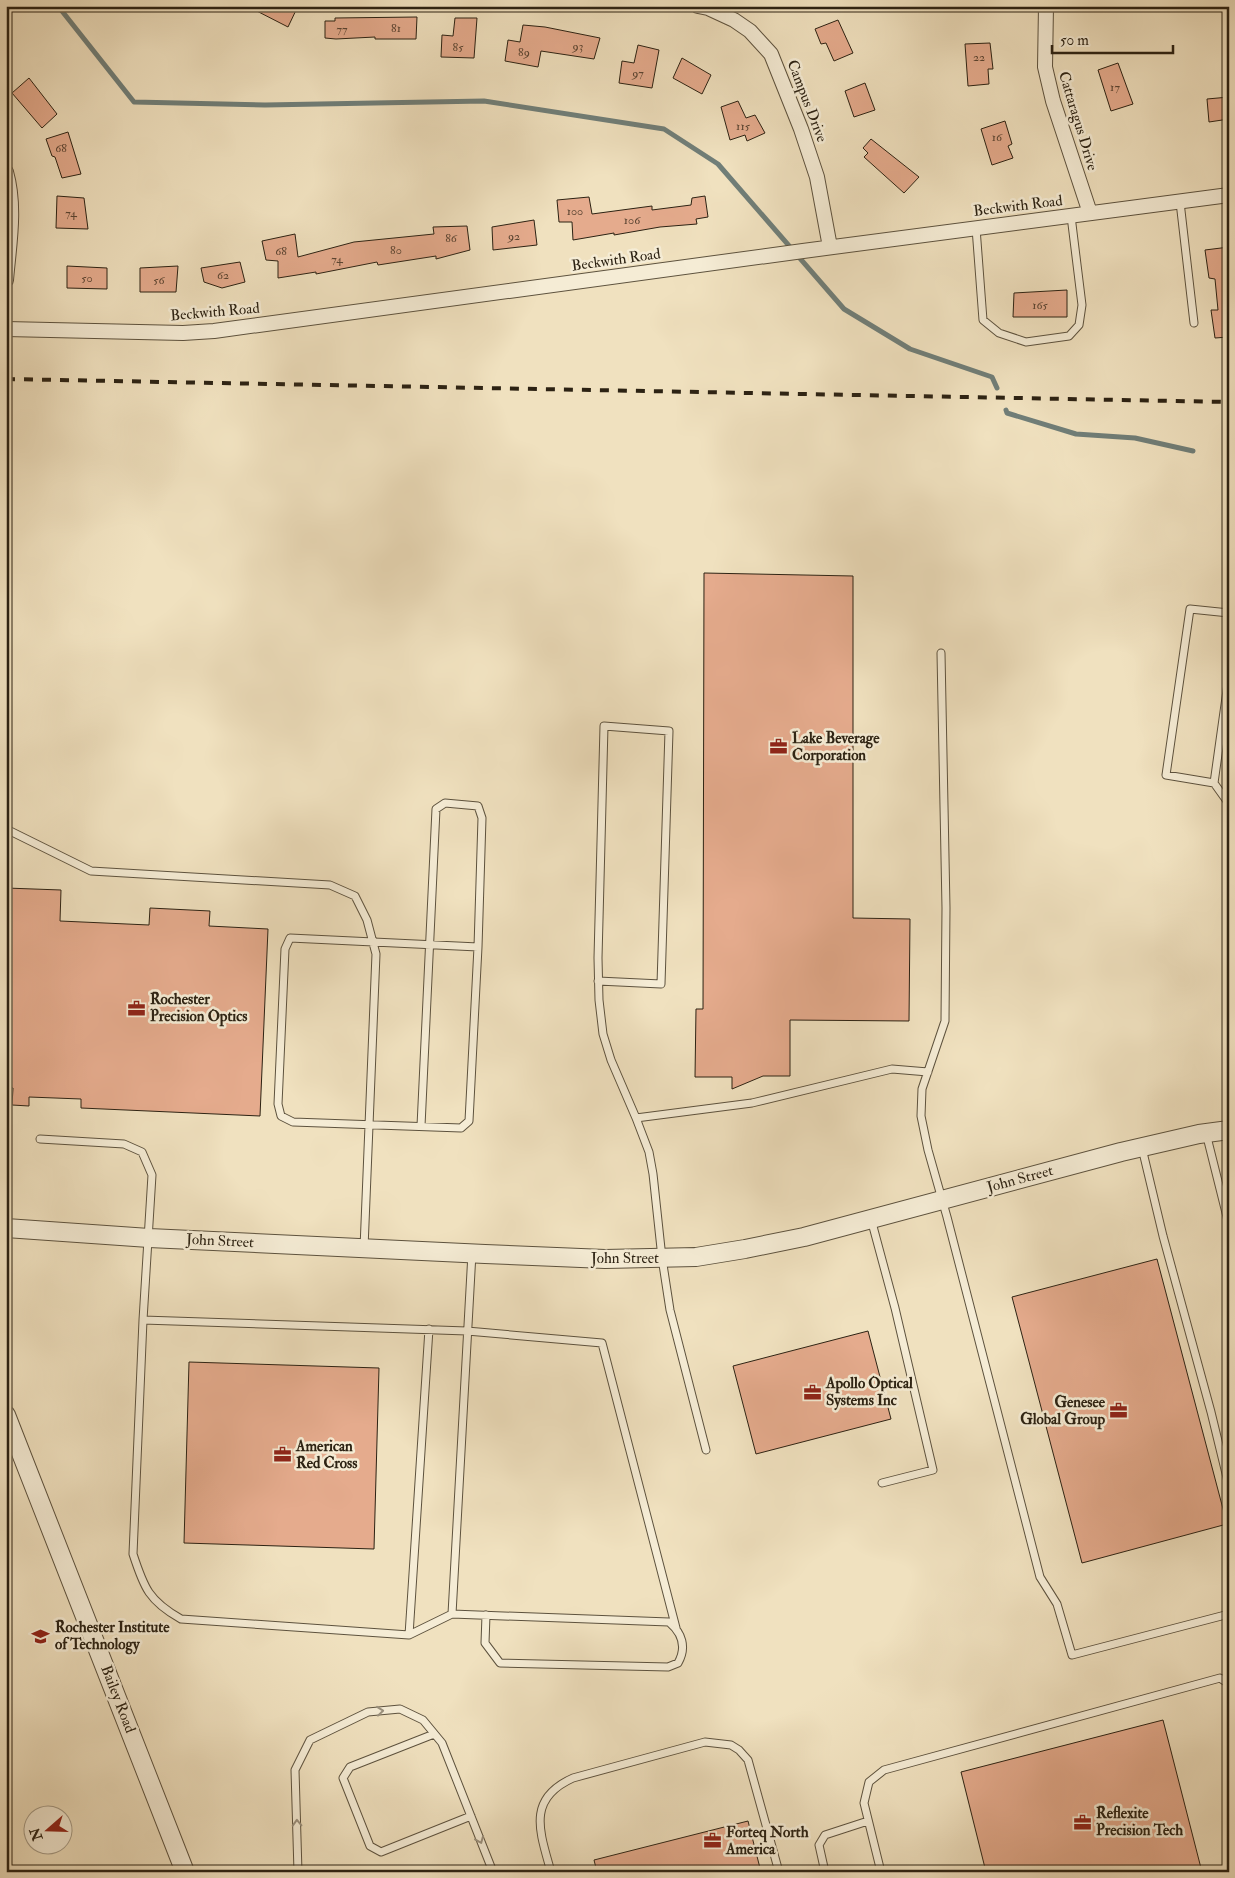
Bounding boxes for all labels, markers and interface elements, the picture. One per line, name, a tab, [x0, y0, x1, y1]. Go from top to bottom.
house number: 81	[391, 21, 401, 36]
house number: 77	[336, 22, 348, 37]
scale bar	[1052, 22, 1174, 54]
text: 50 m	[1060, 31, 1089, 50]
house number: 93	[572, 39, 583, 54]
house number: 85	[453, 40, 464, 55]
house number: 89	[518, 45, 530, 60]
house number: 22	[973, 50, 985, 65]
street label: Campus Drive	[782, 57, 831, 145]
house number: 97	[631, 66, 644, 81]
street label: Cattaragus Drive	[1054, 69, 1102, 173]
house number: 17	[1110, 80, 1120, 95]
house number: 115	[736, 119, 751, 134]
house number: 16	[992, 130, 1003, 145]
house number: 68	[55, 141, 67, 156]
street label: Beckwith Road	[972, 191, 1064, 221]
house number: 100	[567, 204, 583, 219]
house number: 74	[65, 206, 77, 221]
house number: 106	[624, 213, 641, 228]
house number: 92	[507, 229, 520, 244]
house number: 86	[445, 231, 458, 246]
house number: 80	[390, 243, 402, 258]
house number: 68	[275, 244, 287, 259]
street label: Beckwith Road	[570, 244, 662, 276]
house number: 74	[331, 252, 343, 267]
house number: 62	[217, 268, 229, 283]
house number: 50	[81, 271, 93, 286]
house number: 56	[153, 273, 166, 288]
house number: 165	[1032, 298, 1048, 313]
street label: Beckwith Road	[170, 299, 261, 325]
place label: Lake Beverage Corporation	[792, 729, 880, 766]
office icon: Lake Beverage Corporation	[768, 737, 788, 757]
place label: Rochester Precision Optics	[150, 990, 247, 1027]
office icon: Rochester Precision Optics	[126, 998, 146, 1018]
street label: John Street	[984, 1161, 1056, 1198]
street label: John Street	[185, 1230, 255, 1253]
street label: John Street	[590, 1249, 659, 1269]
place label: Apollo Optical Systems Inc	[825, 1374, 913, 1411]
office icon: Apollo Optical Systems Inc	[802, 1382, 822, 1402]
place label: Genesee Global Group	[1020, 1393, 1106, 1430]
office icon: Genesee Global Group	[1109, 1401, 1129, 1421]
place label: American Red Cross	[295, 1437, 357, 1473]
office icon: American Red Cross	[272, 1445, 292, 1465]
place label: Rochester Institute of Technology	[55, 1618, 170, 1655]
school or university icon: Rochester Institute of Technology	[31, 1626, 51, 1646]
street label: Bailey Road	[96, 1662, 140, 1736]
one-way arrow	[376, 1706, 384, 1717]
place label: Reflexite Precision Tech	[1096, 1804, 1183, 1840]
north arrow	[22, 1806, 72, 1856]
office icon: Reflexite Precision Tech	[1072, 1812, 1092, 1832]
one-way arrow	[292, 1819, 302, 1826]
place label: Forteq North America	[725, 1823, 809, 1859]
text: N	[26, 1825, 47, 1844]
office icon: Forteq North America	[702, 1831, 722, 1851]
one-way arrow	[475, 1836, 485, 1844]

